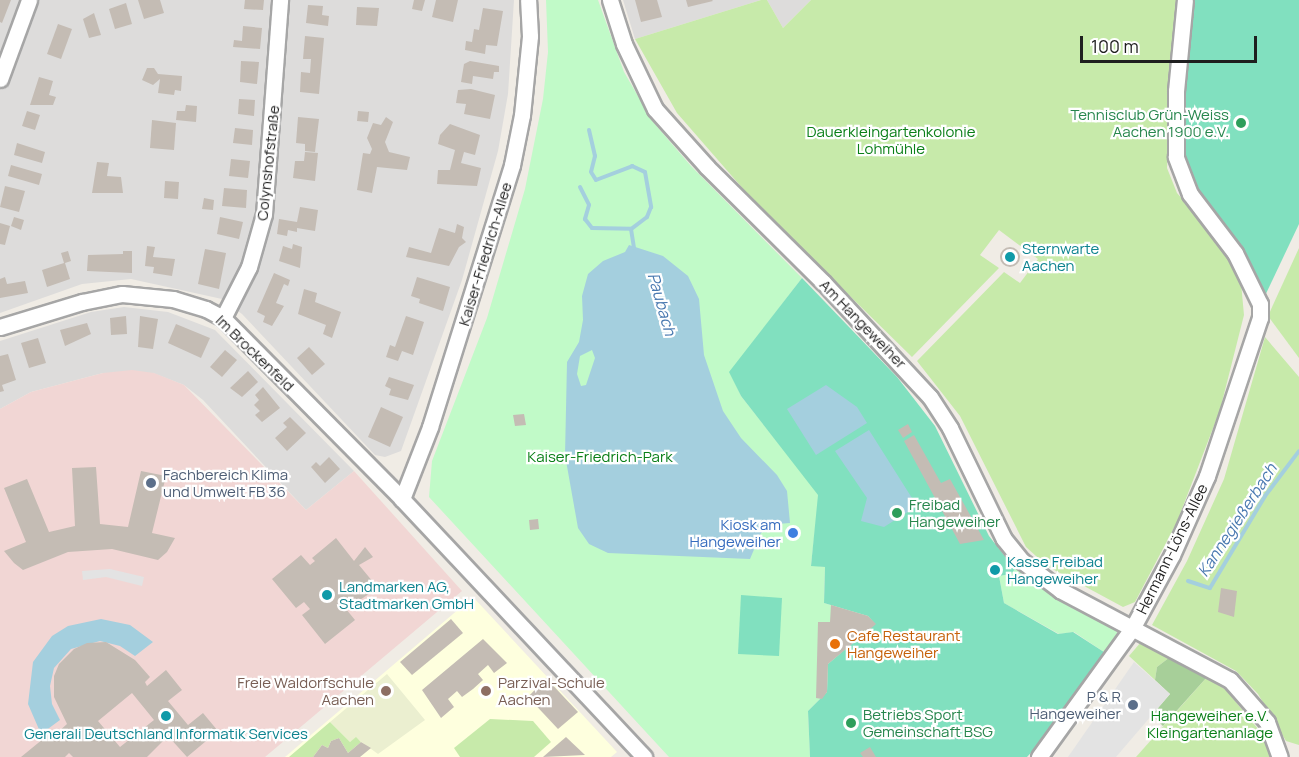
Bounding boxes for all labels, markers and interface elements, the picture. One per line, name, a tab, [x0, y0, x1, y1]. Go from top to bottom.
scale bar	[1083, 24, 1260, 62]
text: 100 m	[1091, 34, 1139, 58]
street label: Colynshofstraße	[253, 104, 283, 222]
place label: Tennisclub Grün-Weiss Aachen 1900 e.V.	[1071, 105, 1229, 140]
marker: Tennisclub Grün-Weiss Aachen 1900 e.V.	[1234, 116, 1248, 130]
park label: Dauerkleingartenkolonie Lohmühle	[806, 122, 976, 157]
street label: Kaiser-Friedrich-Allee	[455, 180, 515, 328]
place label: Sternwarte Aachen	[1022, 239, 1099, 274]
marker: Sternwarte Aachen	[1003, 250, 1017, 264]
water label: Paubach	[644, 270, 680, 338]
street label: Am Hangeweiher	[816, 276, 910, 372]
street label: Im Brockenfeld	[212, 311, 298, 395]
park label: Kaiser-Friedrich-Park	[527, 448, 673, 466]
water label: Kannegießerbach	[1193, 460, 1281, 580]
place label: Fachbereich Klima und Umwelt FB 36	[163, 465, 288, 500]
marker: Fachbereich Klima und Umwelt FB 36	[144, 476, 158, 490]
street label: Hermann-Löns-Allee	[1133, 481, 1211, 617]
place label: Freibad Hangeweiher	[909, 495, 1000, 530]
marker: Freibad Hangeweiher	[890, 506, 904, 520]
place label: Kiosk am Hangeweiher	[690, 515, 781, 550]
marker: Kiosk am Hangeweiher	[786, 526, 800, 540]
place label: Kasse Freibad Hangeweiher	[1007, 552, 1103, 587]
marker: Kasse Freibad Hangeweiher	[988, 563, 1002, 577]
place label: Landmarken AG, Stadtmarken GmbH	[339, 577, 474, 612]
marker: Landmarken AG, Stadtmarken GmbH	[320, 588, 334, 602]
place label: Cafe Restaurant Hangeweiher	[847, 626, 961, 661]
marker: Cafe Restaurant Hangeweiher	[828, 637, 842, 651]
place label: Freie Waldorfschule Aachen	[237, 673, 374, 708]
place label: Parzival-Schule Aachen	[498, 673, 605, 708]
marker: Freie Waldorfschule Aachen	[379, 684, 393, 698]
marker: Parzival-Schule Aachen	[479, 684, 493, 698]
place label: P & R Hangeweiher	[1030, 687, 1121, 722]
marker: P & R Hangeweiher	[1126, 698, 1140, 712]
place label: Betriebs Sport Gemeinschaft BSG	[863, 705, 993, 740]
park label: Hangeweiher e.V. Kleingartenanlage	[1147, 706, 1273, 741]
marker: Generali Deutschland Informatik Services	[159, 709, 173, 723]
marker: Betriebs Sport Gemeinschaft BSG	[844, 716, 858, 730]
place label: Generali Deutschland Informatik Services	[24, 725, 308, 743]

